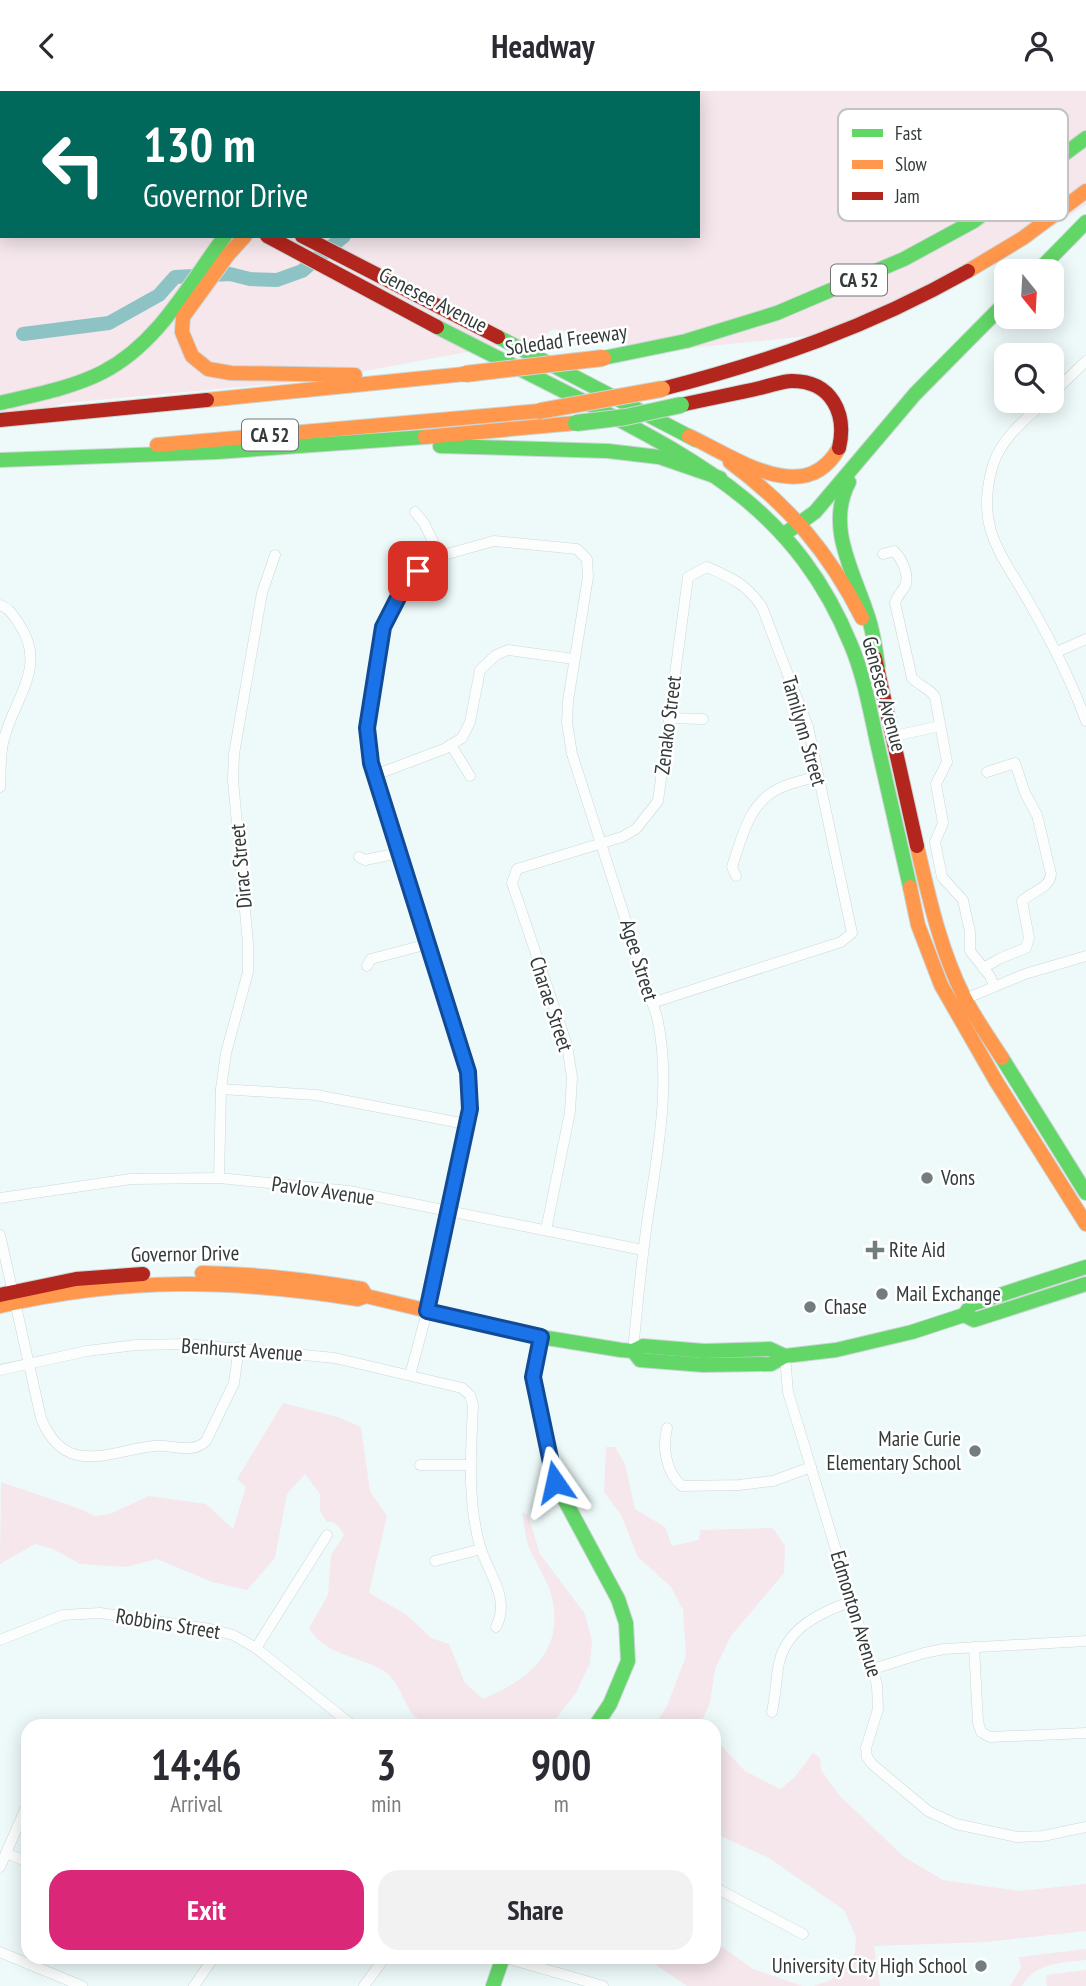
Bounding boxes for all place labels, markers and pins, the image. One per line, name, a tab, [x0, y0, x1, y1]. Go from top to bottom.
pin	[388, 541, 448, 601]
place label: Vons	[940, 1164, 975, 1191]
marker: Vons	[919, 1170, 935, 1186]
place label: Rite Aid	[889, 1236, 945, 1263]
marker: Rite Aid	[867, 1242, 883, 1258]
place label: Mail Exchange	[896, 1280, 1001, 1307]
marker: Mail Exchange	[874, 1286, 890, 1302]
place label: Chase	[824, 1293, 867, 1320]
marker: Chase	[802, 1299, 818, 1315]
place label: Marie Curie Elementary School	[826, 1425, 961, 1476]
marker: Marie Curie Elementary School	[967, 1443, 983, 1459]
place label: University City High School	[772, 1952, 967, 1979]
marker: University City High School	[973, 1958, 989, 1974]

